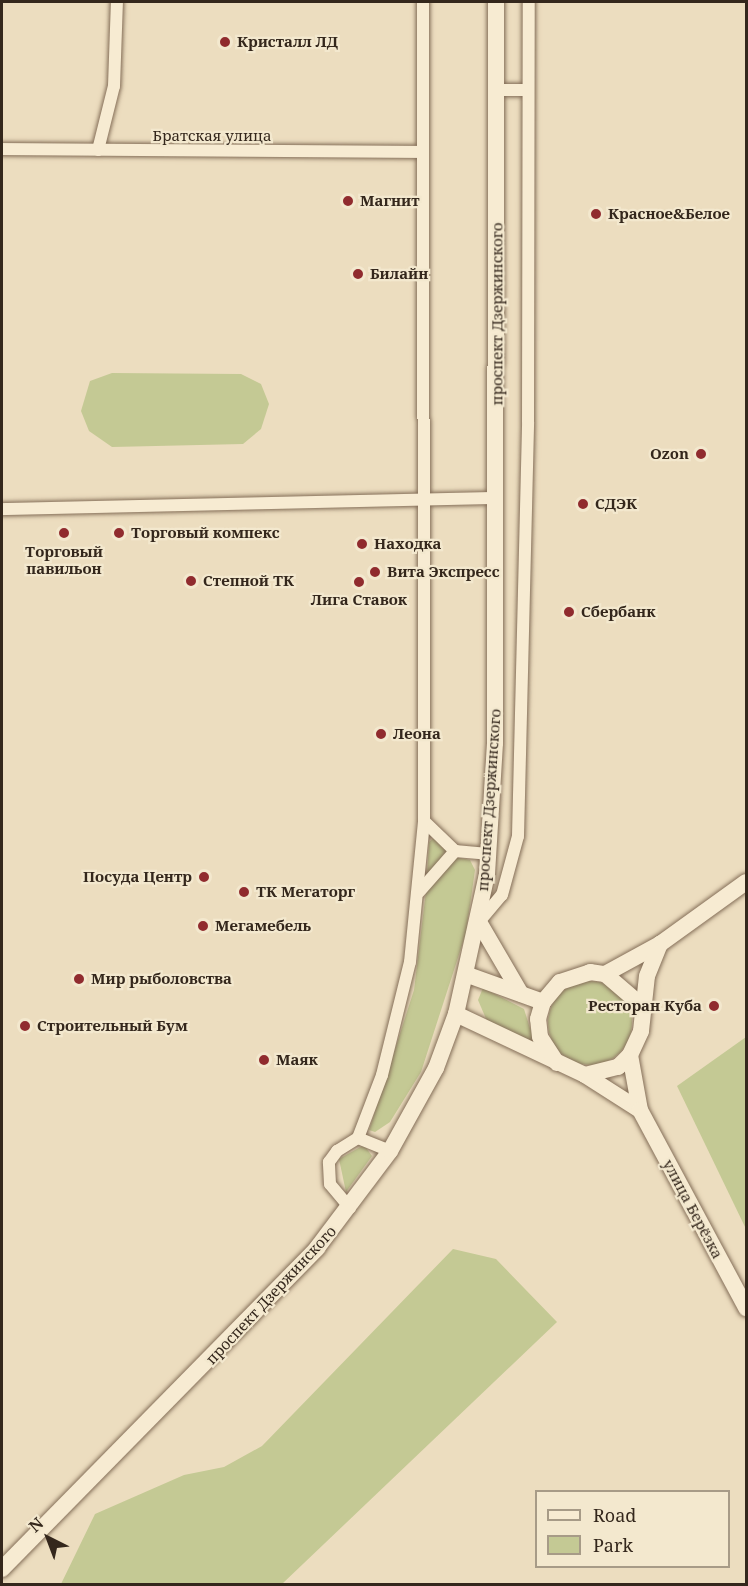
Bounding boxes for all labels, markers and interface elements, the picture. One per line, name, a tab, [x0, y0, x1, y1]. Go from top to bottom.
place label: Кристалл ЛД	[237, 33, 338, 51]
marker: Кристалл ЛД	[218, 35, 232, 49]
street label: Братская улица	[152, 127, 272, 145]
place label: Магнит	[360, 192, 420, 210]
marker: Магнит	[341, 194, 355, 208]
place label: Красное&Белое	[608, 205, 730, 223]
marker: Красное&Белое	[589, 207, 603, 221]
street label: проспект Дзержинского	[488, 223, 506, 405]
place label: Билайн	[370, 265, 428, 283]
marker: Билайн	[351, 267, 365, 281]
place label: Ozon	[650, 445, 689, 463]
marker: Ozon	[694, 447, 708, 461]
place label: СДЭК	[595, 495, 637, 513]
marker: СДЭК	[576, 497, 590, 511]
place label: Торговый компекс	[131, 524, 280, 542]
marker: Торговый павильон	[57, 526, 71, 540]
marker: Торговый компекс	[112, 526, 126, 540]
place label: Находка	[374, 535, 441, 553]
marker: Находка	[355, 537, 369, 551]
place label: Торговый павильон	[25, 542, 103, 577]
place label: Вита Экспресс	[387, 563, 500, 581]
marker: Вита Экспресс	[368, 565, 382, 579]
place label: Степной ТК	[203, 572, 294, 590]
marker: Степной ТК	[184, 574, 198, 588]
marker: Лига Ставок	[352, 575, 366, 589]
place label: Лига Ставок	[311, 591, 407, 609]
place label: Сбербанк	[581, 603, 655, 621]
marker: Сбербанк	[562, 605, 576, 619]
street label: проспект Дзержинского	[474, 708, 504, 892]
place label: Леона	[393, 725, 441, 743]
marker: Леона	[374, 727, 388, 741]
place label: Посуда Центр	[83, 868, 192, 886]
marker: Посуда Центр	[197, 870, 211, 884]
place label: ТК Мегаторг	[256, 883, 355, 901]
marker: ТК Мегаторг	[237, 885, 251, 899]
place label: Мегамебель	[215, 917, 311, 935]
marker: Мегамебель	[196, 919, 210, 933]
place label: Мир рыболовства	[91, 970, 232, 988]
marker: Мир рыболовства	[72, 972, 86, 986]
place label: Ресторан Куба	[588, 997, 702, 1015]
marker: Ресторан Куба	[707, 999, 721, 1013]
place label: Строительный Бум	[37, 1017, 188, 1035]
marker: Строительный Бум	[18, 1019, 32, 1033]
place label: Маяк	[276, 1051, 318, 1069]
marker: Маяк	[257, 1053, 271, 1067]
street label: улица Берёзка	[659, 1156, 727, 1262]
street label: проспект Дзержинского	[202, 1222, 340, 1368]
legend	[535, 1490, 730, 1568]
text: Road	[593, 1503, 636, 1527]
north arrow	[18, 1508, 78, 1568]
text: N	[24, 1512, 48, 1537]
text: Park	[593, 1533, 633, 1557]

